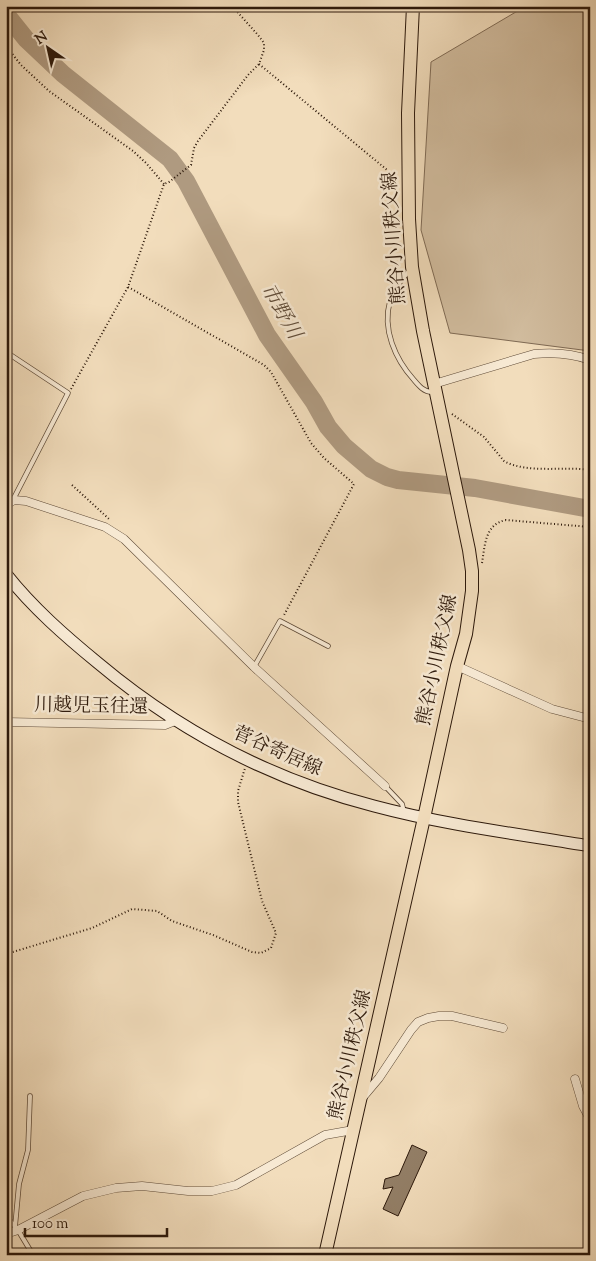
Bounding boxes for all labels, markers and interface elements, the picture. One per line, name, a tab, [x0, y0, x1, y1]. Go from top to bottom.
north arrow	[22, 22, 72, 72]
text: N	[32, 27, 52, 50]
street label: 熊谷小川秩父線	[377, 171, 413, 305]
water label: 市野川	[252, 279, 309, 347]
street label: 熊谷小川秩父線	[411, 592, 465, 728]
street label: 川越児玉往還	[34, 693, 148, 721]
street label: 菅谷寄居線	[228, 720, 326, 784]
street label: 熊谷小川秩父線	[323, 987, 379, 1123]
scale bar	[25, 1206, 168, 1238]
text: 100 m	[32, 1214, 69, 1235]

